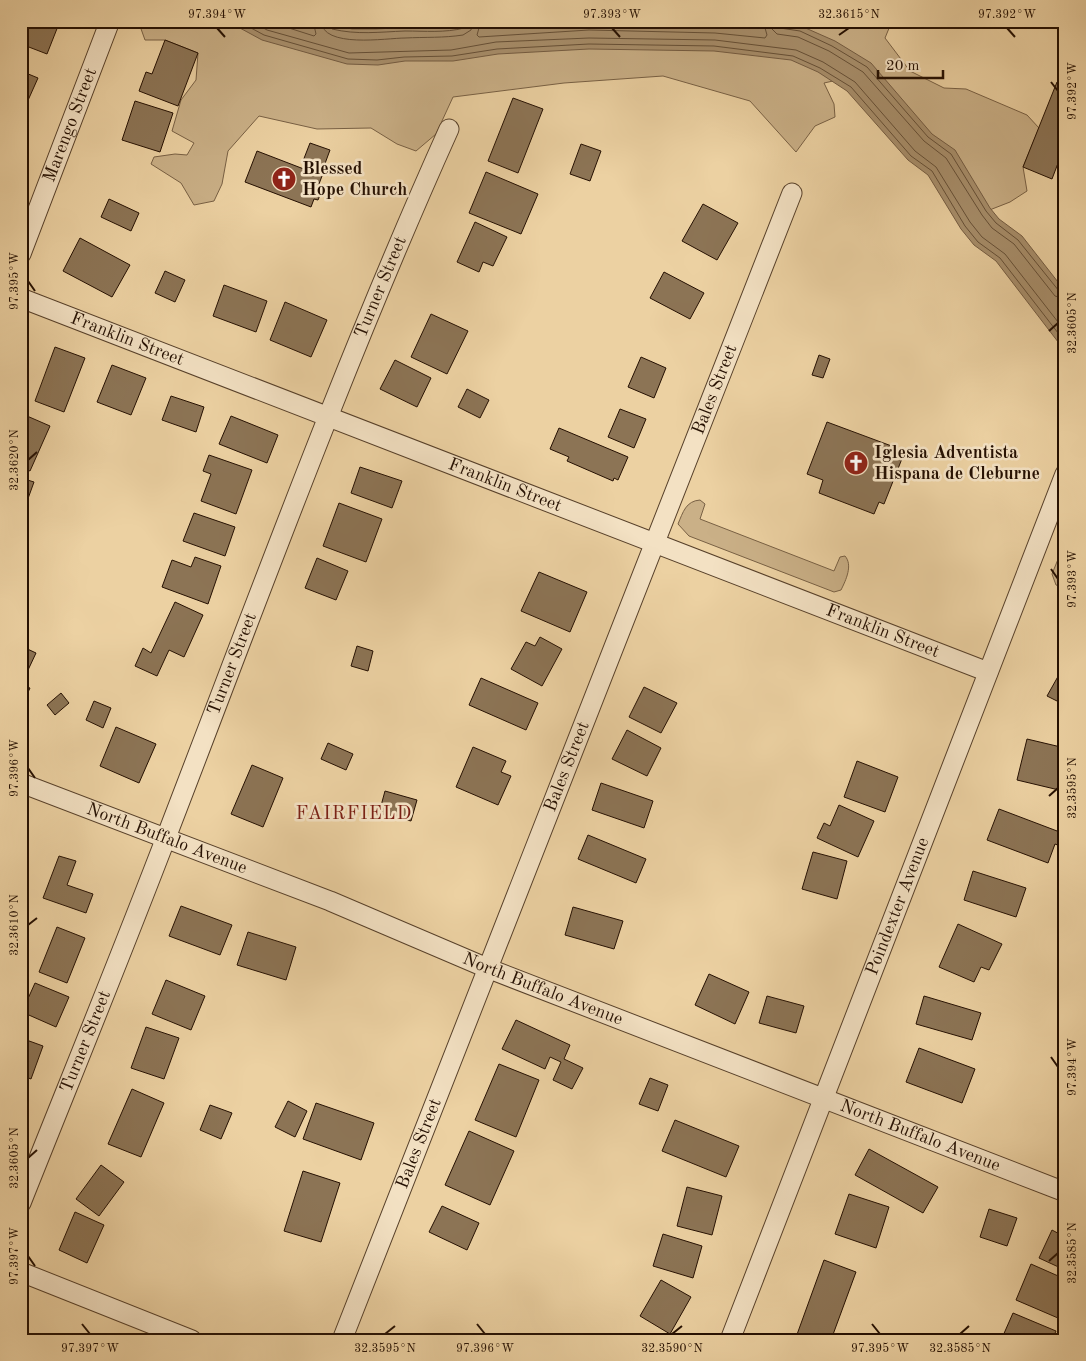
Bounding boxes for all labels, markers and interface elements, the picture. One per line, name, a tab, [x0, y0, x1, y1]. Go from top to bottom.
text: 32.3615°N	[818, 8, 880, 21]
text: 97.394°W	[188, 9, 246, 21]
text: 97.393°W	[583, 9, 641, 21]
text: 97.392°W	[978, 9, 1036, 21]
scale bar	[878, 48, 944, 80]
text: 20 m	[886, 59, 920, 74]
text: 97.392°W	[1067, 62, 1079, 120]
street label: Marengo Street	[40, 65, 100, 185]
place label: Blessed Hope Church	[302, 160, 407, 199]
church icon: Blessed Hope Church	[271, 166, 297, 192]
street label: Turner Street	[352, 234, 410, 340]
text: 97.395°W	[8, 252, 21, 310]
text: 32.3605°N	[1066, 292, 1079, 354]
street label: Franklin Street	[68, 309, 186, 369]
street label: Bales Street	[689, 342, 741, 437]
text: 32.3620°N	[9, 429, 21, 491]
place label: Iglesia Adventista Hispana de Cleburne	[874, 444, 1040, 483]
church icon: Iglesia Adventista Hispana de Cleburne	[843, 450, 869, 476]
street label: Franklin Street	[446, 455, 564, 515]
text: 97.393°W	[1067, 550, 1079, 608]
street label: Franklin Street	[824, 601, 942, 661]
street label: Turner Street	[205, 610, 260, 718]
street label: Bales Street	[541, 719, 593, 814]
text: 97.396°W	[9, 739, 21, 797]
text: 32.3595°N	[1066, 757, 1079, 819]
street label: North Buffalo Avenue	[84, 800, 249, 877]
district label: FAIRFIELD	[296, 805, 412, 824]
street label: Poindexter Avenue	[863, 835, 933, 978]
text: 32.3610°N	[9, 894, 21, 956]
street label: North Buffalo Avenue	[460, 950, 625, 1029]
street label: Turner Street	[57, 988, 114, 1095]
text: 97.394°W	[1067, 1038, 1079, 1096]
street label: Bales Street	[393, 1096, 445, 1191]
street label: North Buffalo Avenue	[838, 1097, 1003, 1175]
text: 32.3605°N	[8, 1127, 21, 1189]
text: 32.3585°N	[1066, 1222, 1079, 1284]
text: 97.397°W	[9, 1227, 21, 1285]
text: 32.3595°N	[354, 1342, 416, 1355]
text: 32.3590°N	[641, 1342, 703, 1355]
text: 97.395°W	[851, 1342, 909, 1355]
text: 32.3585°N	[929, 1342, 991, 1355]
text: 97.397°W	[61, 1343, 119, 1355]
text: 97.396°W	[456, 1343, 514, 1355]

